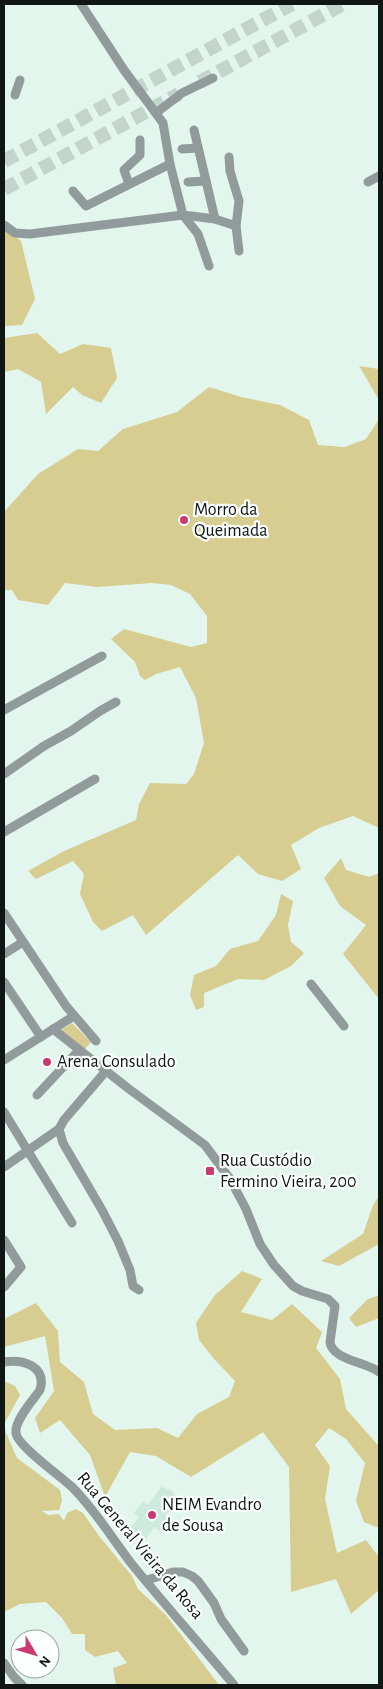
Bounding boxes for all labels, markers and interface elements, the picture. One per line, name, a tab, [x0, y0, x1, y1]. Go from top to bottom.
place label: Morro da Queimada	[194, 501, 268, 540]
marker: Morro da Queimada	[178, 514, 190, 526]
place label: Arena Consulado	[57, 1053, 176, 1071]
marker: Arena Consulado	[41, 1056, 53, 1068]
place label: Rua Custódio Fermino Vieira, 200	[220, 1152, 357, 1191]
marker: Rua Custódio Fermino Vieira, 200	[204, 1165, 216, 1177]
street label: Rua General Vieira da Rosa	[73, 1469, 207, 1623]
place label: NEIM Evandro de Sousa	[162, 1496, 262, 1535]
marker: NEIM Evandro de Sousa	[146, 1509, 158, 1521]
north arrow	[10, 1629, 60, 1679]
text: N	[36, 1653, 53, 1670]

